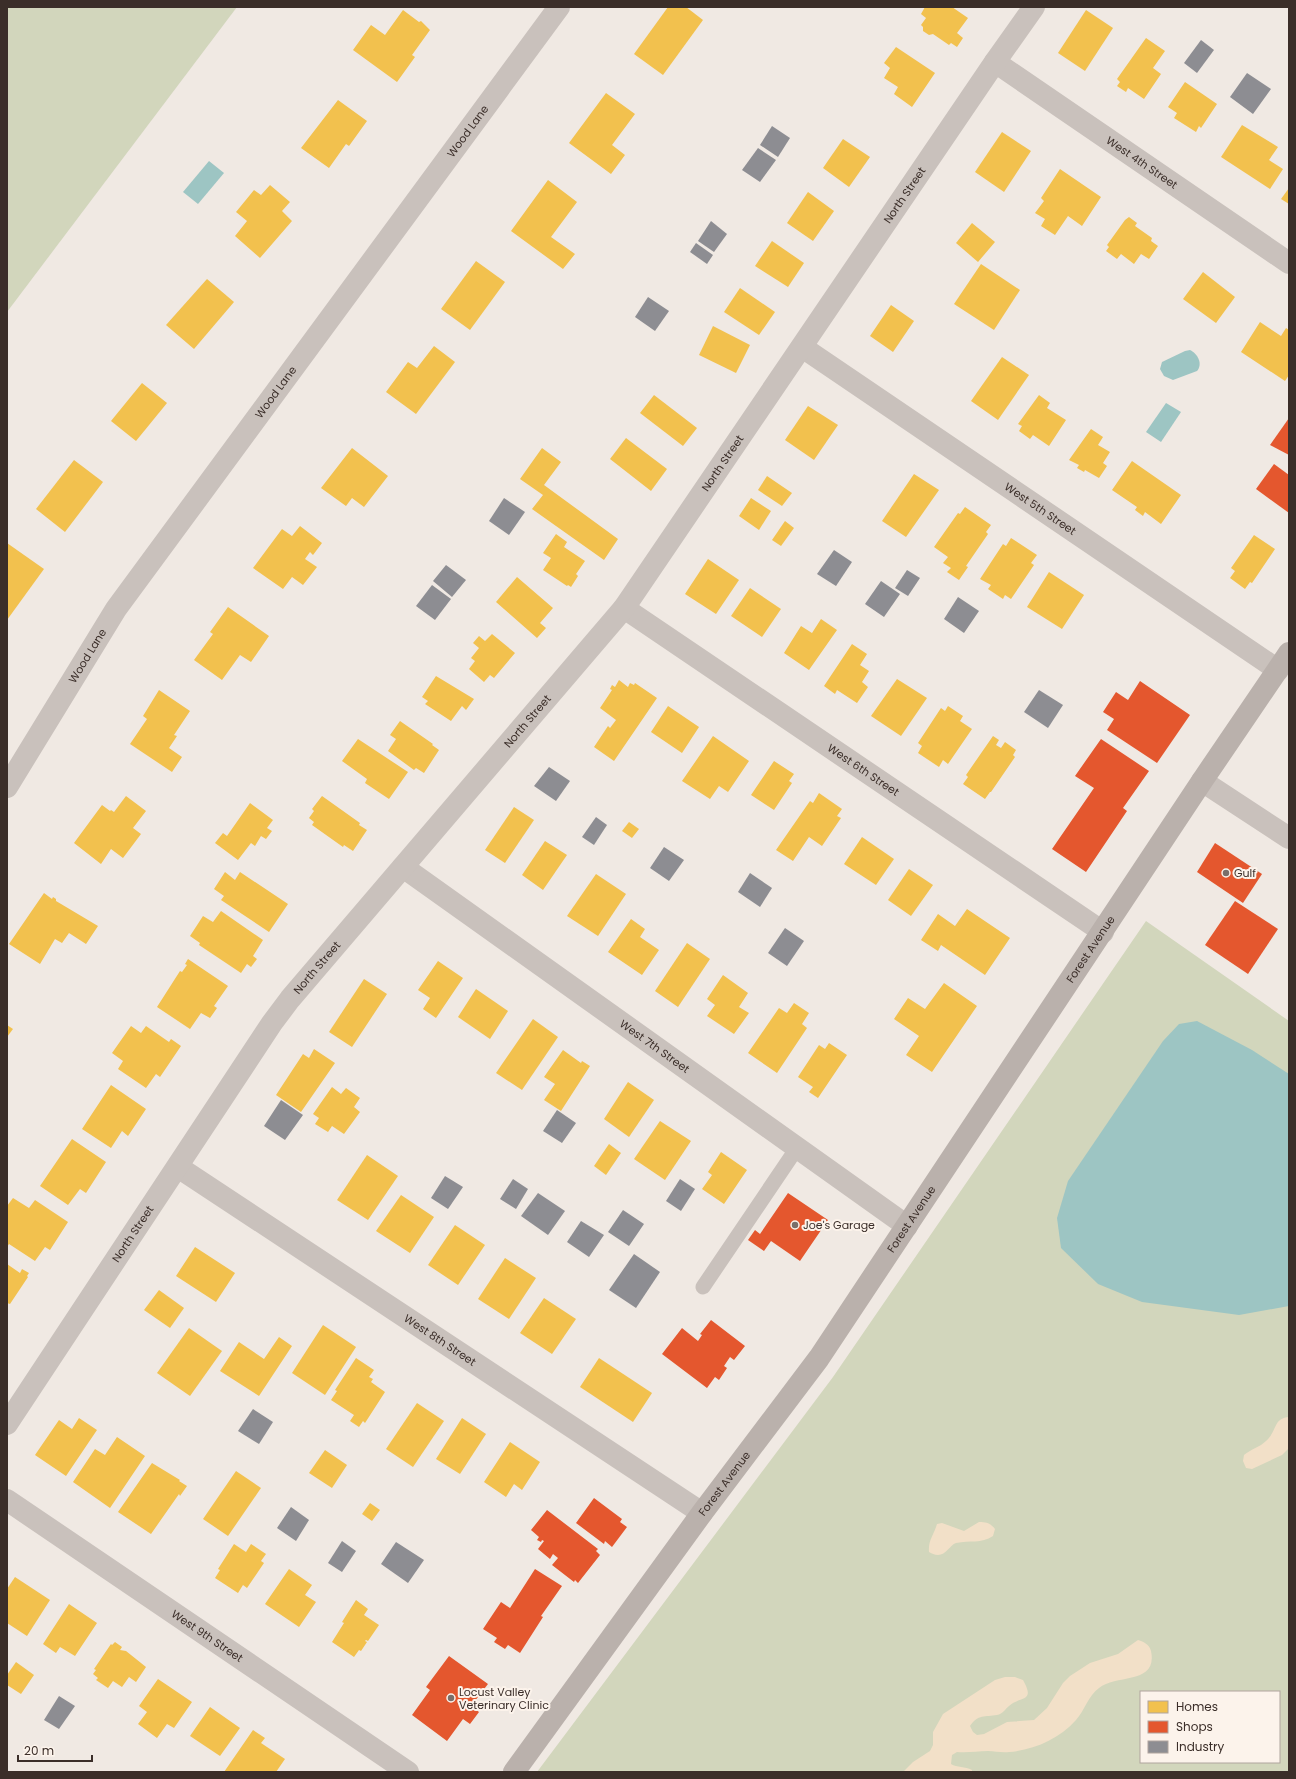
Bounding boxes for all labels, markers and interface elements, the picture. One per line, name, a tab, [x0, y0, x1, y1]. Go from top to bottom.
street label: Wood Lane	[443, 102, 492, 161]
street label: West 4th Street	[1103, 132, 1181, 193]
street label: North Street	[880, 164, 929, 227]
street label: Wood Lane	[251, 363, 300, 422]
street label: North Street	[697, 432, 747, 495]
street label: West 5th Street	[1001, 479, 1079, 539]
street label: Wood Lane	[65, 625, 110, 686]
street label: North Street	[500, 691, 555, 751]
street label: West 6th Street	[824, 740, 902, 800]
place label: Gulf	[1234, 865, 1256, 881]
marker: Gulf	[1221, 868, 1231, 878]
street label: Forest Avenue	[1062, 912, 1119, 986]
street label: North Street	[290, 938, 344, 998]
street label: West 7th Street	[616, 1016, 693, 1077]
street label: Forest Avenue	[883, 1182, 939, 1256]
street label: North Street	[108, 1202, 157, 1265]
place label: Joe's Garage	[803, 1217, 875, 1233]
marker: Joe's Garage	[790, 1220, 800, 1230]
street label: West 8th Street	[401, 1310, 479, 1370]
street label: Forest Avenue	[695, 1448, 754, 1519]
street label: West 9th Street	[168, 1606, 246, 1666]
place label: Locust Valley Veterinary Clinic	[459, 1684, 549, 1713]
legend	[1140, 1691, 1280, 1763]
marker: Locust Valley Veterinary Clinic	[446, 1693, 456, 1703]
text: Homes	[1176, 1698, 1218, 1715]
text: Shops	[1176, 1718, 1213, 1735]
scale bar	[18, 1737, 92, 1763]
text: Industry	[1176, 1738, 1225, 1755]
text: 20 m	[24, 1742, 54, 1759]

